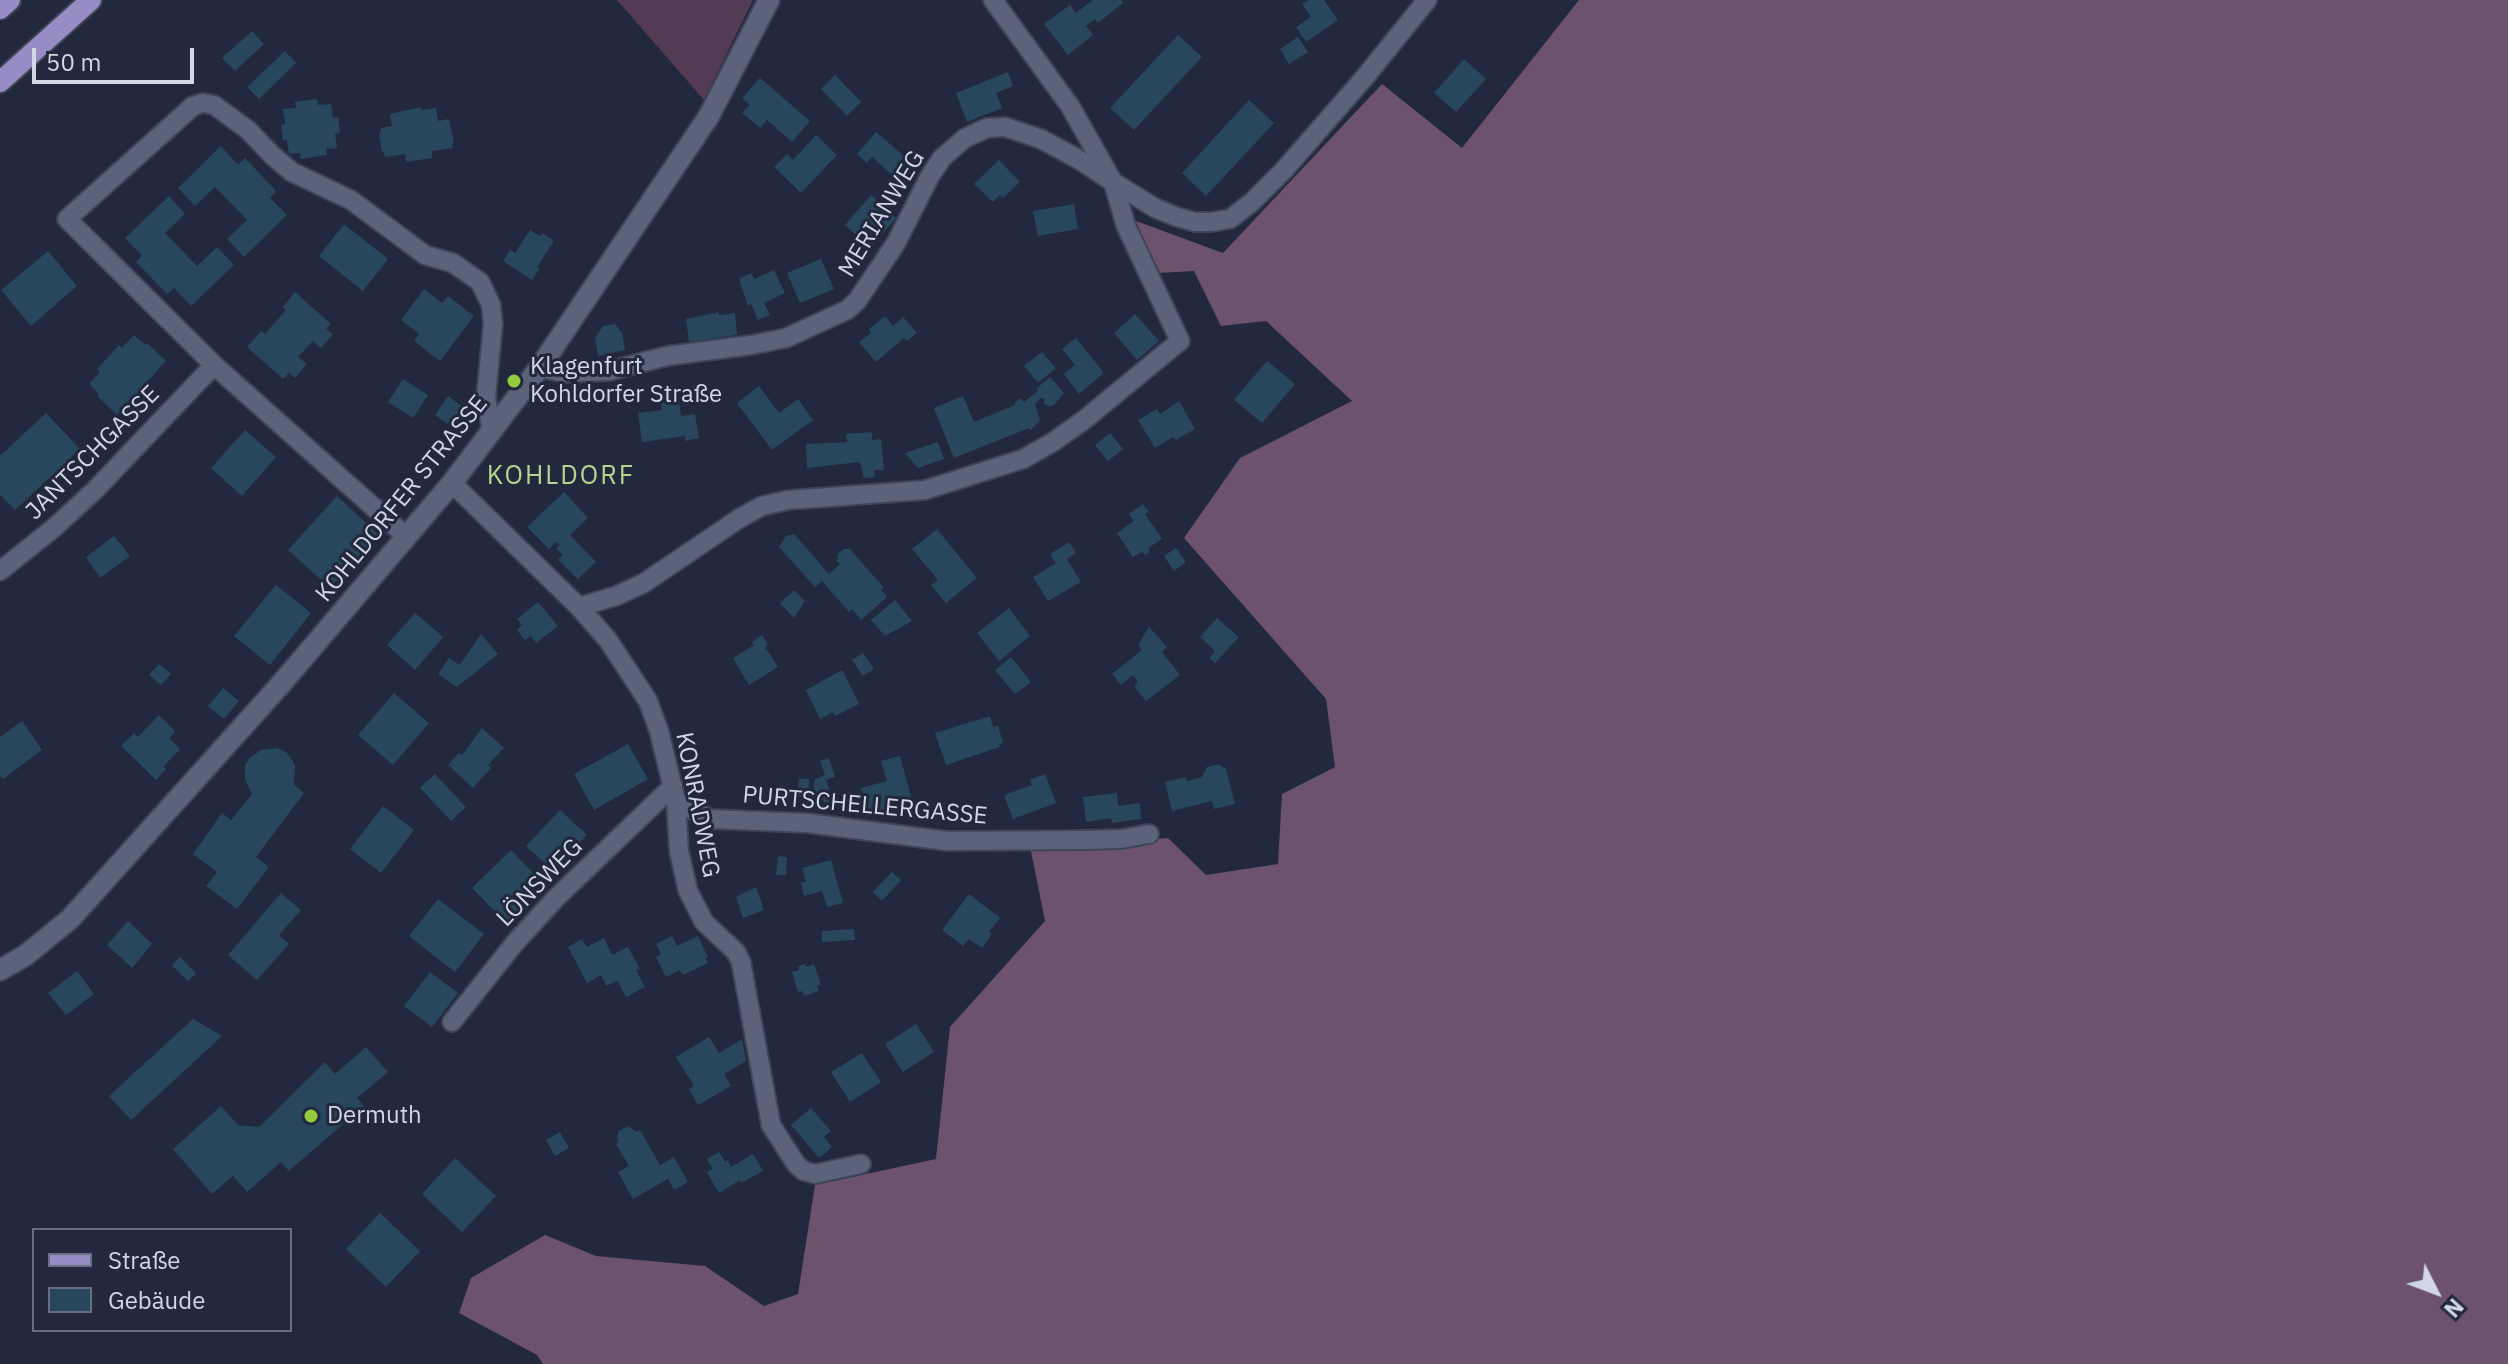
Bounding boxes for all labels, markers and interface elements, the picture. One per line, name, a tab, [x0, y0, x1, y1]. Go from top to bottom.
scale bar	[36, 32, 198, 82]
text: 50 m	[46, 46, 101, 78]
street label: MERIANWEG	[833, 145, 931, 283]
place label: Klagenfurt Kohldorfer Straße	[530, 353, 722, 409]
marker: Klagenfurt Kohldorfer Straße	[505, 372, 523, 390]
street label: JANTSCHGASSE	[20, 380, 166, 526]
street label: KOHLDORFER STRASSE	[310, 390, 494, 608]
district label: KOHLDORF	[487, 460, 635, 492]
street label: KONRADWEG	[669, 730, 725, 880]
street label: PURTSCHELLERGASSE	[741, 781, 989, 831]
street label: LÖNSWEG	[491, 833, 589, 933]
place label: Dermuth	[327, 1102, 422, 1130]
marker: Dermuth	[302, 1107, 320, 1125]
legend	[32, 1228, 292, 1332]
text: Straße	[108, 1244, 180, 1276]
north arrow	[2396, 1252, 2476, 1332]
text: Gebäude	[108, 1284, 205, 1316]
text: N	[2438, 1293, 2470, 1324]

